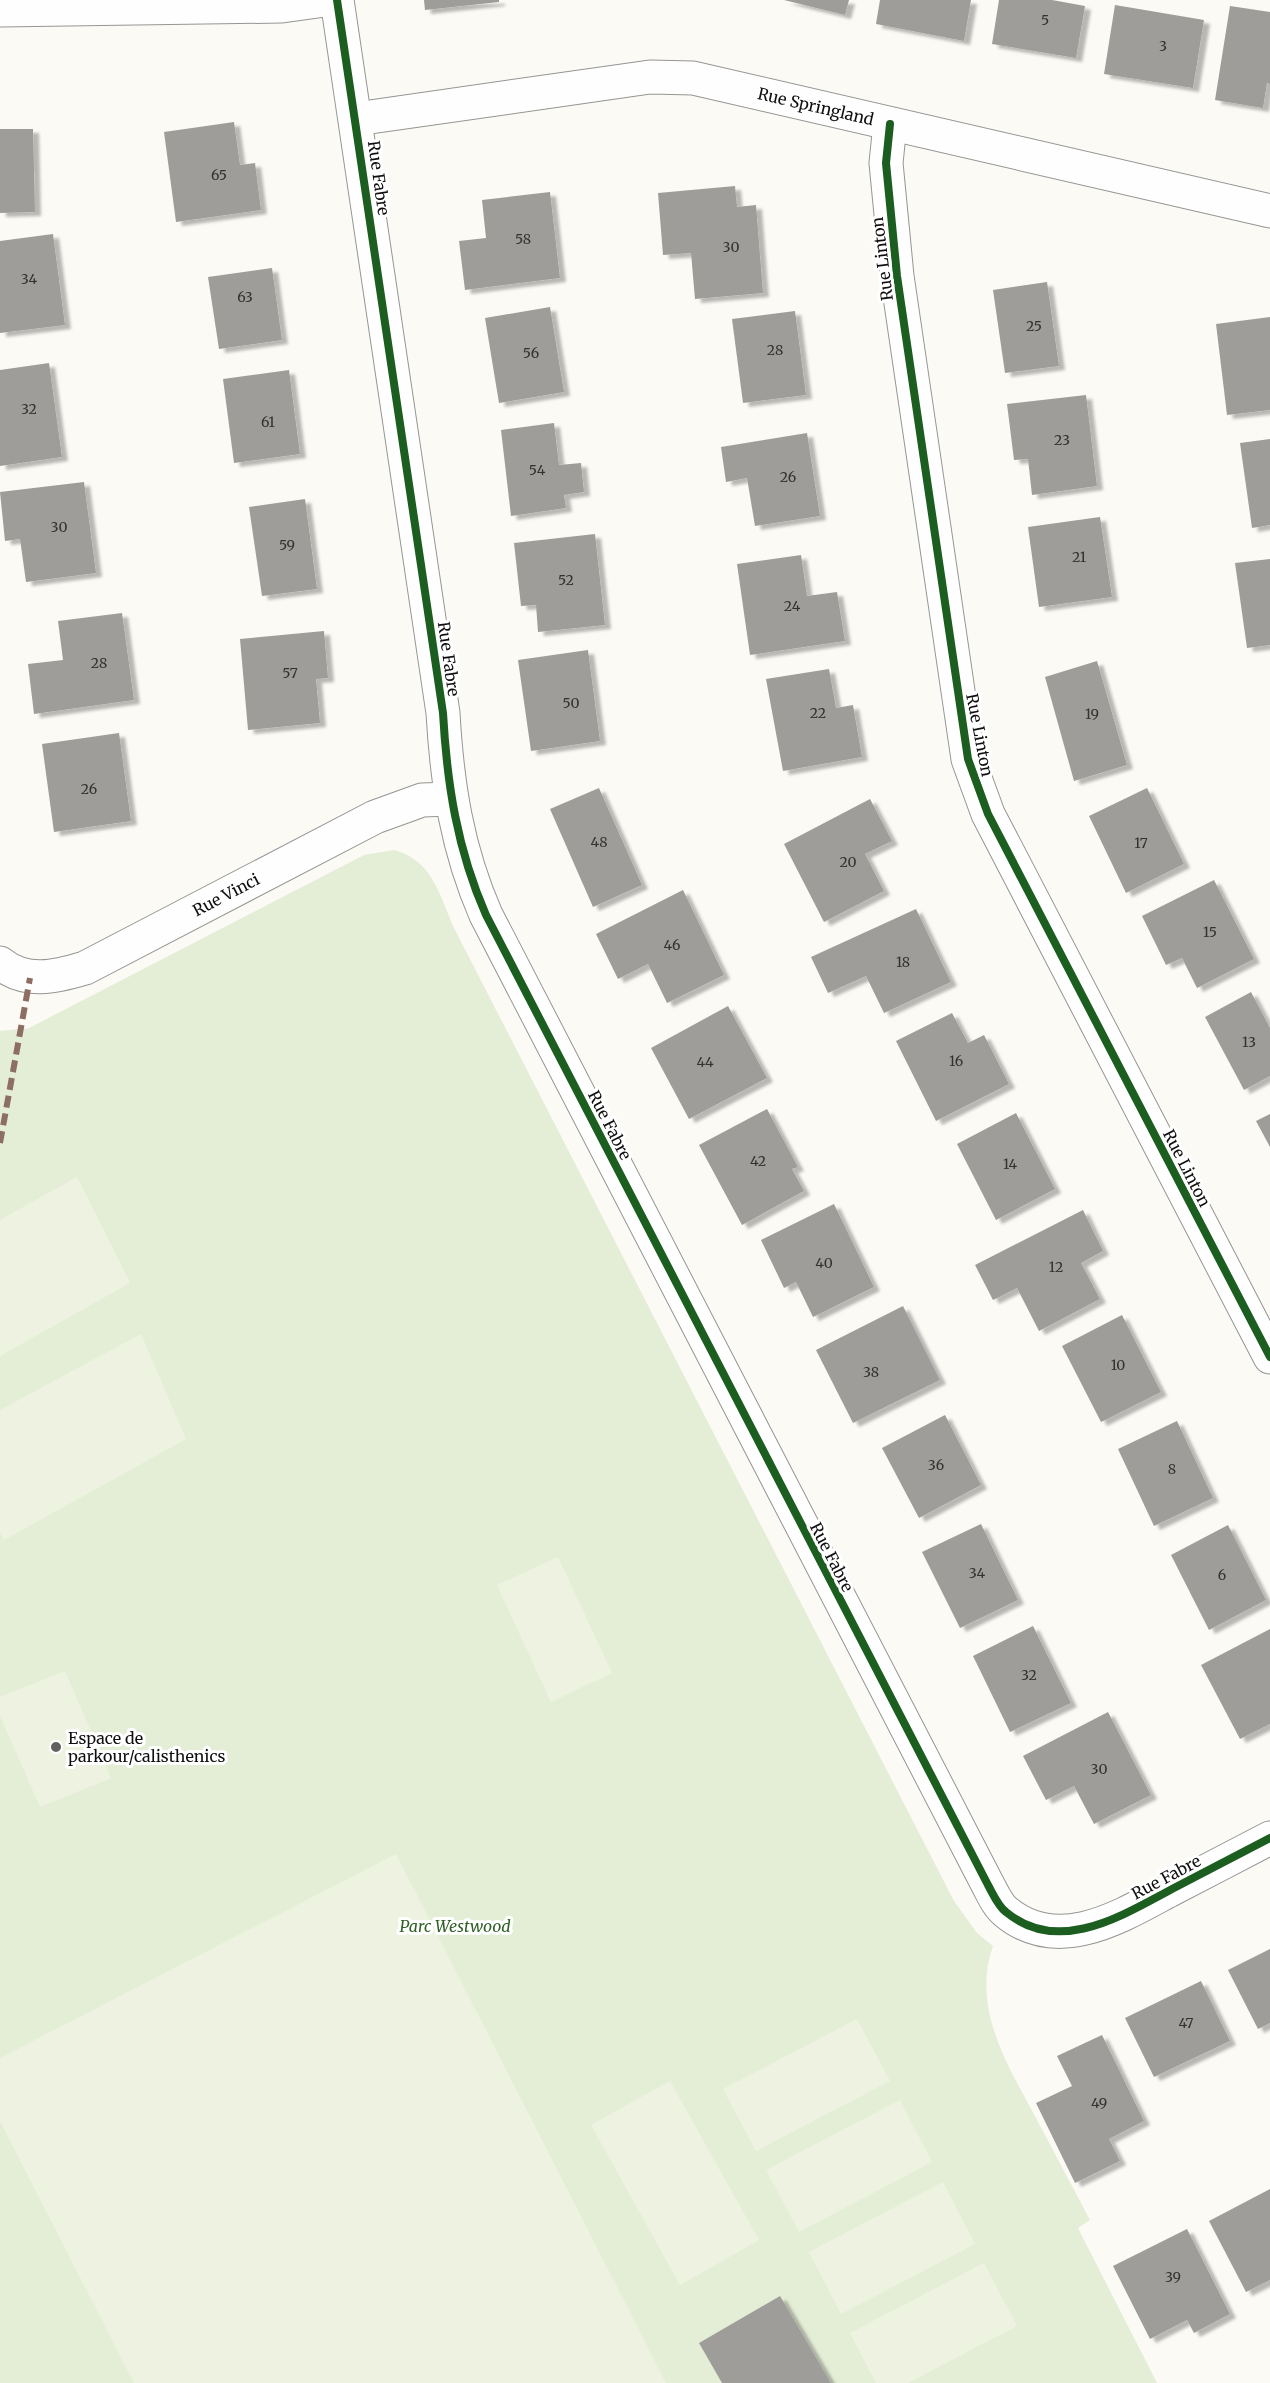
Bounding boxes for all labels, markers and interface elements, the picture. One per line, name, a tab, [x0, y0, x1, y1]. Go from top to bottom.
house number: 5	[1041, 11, 1049, 29]
house number: 3	[1159, 37, 1167, 55]
street label: Rue Springland	[756, 83, 876, 129]
street label: Rue Fabre	[364, 139, 394, 217]
house number: 65	[211, 166, 227, 184]
street label: Rue Linton	[867, 216, 897, 302]
house number: 58	[515, 230, 531, 248]
house number: 30	[723, 238, 739, 256]
house number: 34	[21, 270, 38, 288]
house number: 63	[237, 288, 253, 306]
house number: 25	[1026, 317, 1042, 335]
house number: 28	[767, 341, 783, 359]
house number: 56	[523, 344, 539, 362]
house number: 32	[21, 400, 37, 418]
house number: 61	[261, 413, 275, 431]
house number: 23	[1054, 431, 1070, 449]
house number: 54	[529, 461, 546, 479]
house number: 26	[780, 468, 796, 486]
house number: 30	[51, 518, 67, 536]
house number: 59	[279, 536, 295, 554]
house number: 21	[1072, 548, 1086, 566]
house number: 52	[558, 571, 574, 589]
house number: 24	[784, 597, 801, 615]
street label: Rue Fabre	[434, 620, 464, 698]
house number: 28	[91, 654, 107, 672]
house number: 57	[282, 664, 298, 682]
street label: Rue Linton	[962, 692, 998, 779]
house number: 50	[563, 694, 579, 712]
house number: 22	[810, 704, 826, 722]
house number: 19	[1085, 705, 1099, 723]
house number: 26	[81, 780, 97, 798]
house number: 48	[591, 833, 607, 851]
house number: 17	[1134, 834, 1148, 852]
house number: 20	[839, 853, 857, 871]
street label: Rue Vinci	[189, 869, 263, 920]
house number: 15	[1203, 923, 1217, 941]
house number: 46	[664, 936, 680, 954]
house number: 18	[896, 953, 910, 971]
house number: 13	[1242, 1033, 1256, 1051]
house number: 16	[949, 1052, 963, 1070]
house number: 44	[696, 1053, 714, 1071]
street label: Rue Fabre	[584, 1087, 636, 1163]
street label: Rue Linton	[1159, 1126, 1215, 1210]
house number: 42	[750, 1152, 766, 1170]
house number: 14	[1003, 1155, 1017, 1173]
house number: 40	[815, 1254, 833, 1272]
house number: 12	[1049, 1258, 1063, 1276]
house number: 10	[1111, 1356, 1125, 1374]
house number: 38	[863, 1363, 879, 1381]
house number: 36	[928, 1456, 944, 1474]
house number: 8	[1168, 1460, 1176, 1478]
street label: Rue Fabre	[806, 1519, 858, 1595]
house number: 34	[969, 1564, 986, 1582]
house number: 6	[1218, 1566, 1226, 1584]
house number: 32	[1021, 1666, 1037, 1684]
place label: Espace de parkour/calisthenics	[68, 1728, 225, 1766]
marker: Espace de parkour/calisthenics	[49, 1740, 63, 1754]
house number: 30	[1091, 1760, 1107, 1778]
street label: Rue Fabre	[1128, 1850, 1204, 1904]
park label: Parc Westwood	[399, 1916, 511, 1936]
house number: 47	[1178, 2014, 1194, 2032]
house number: 49	[1091, 2094, 1107, 2112]
house number: 39	[1165, 2268, 1181, 2286]

